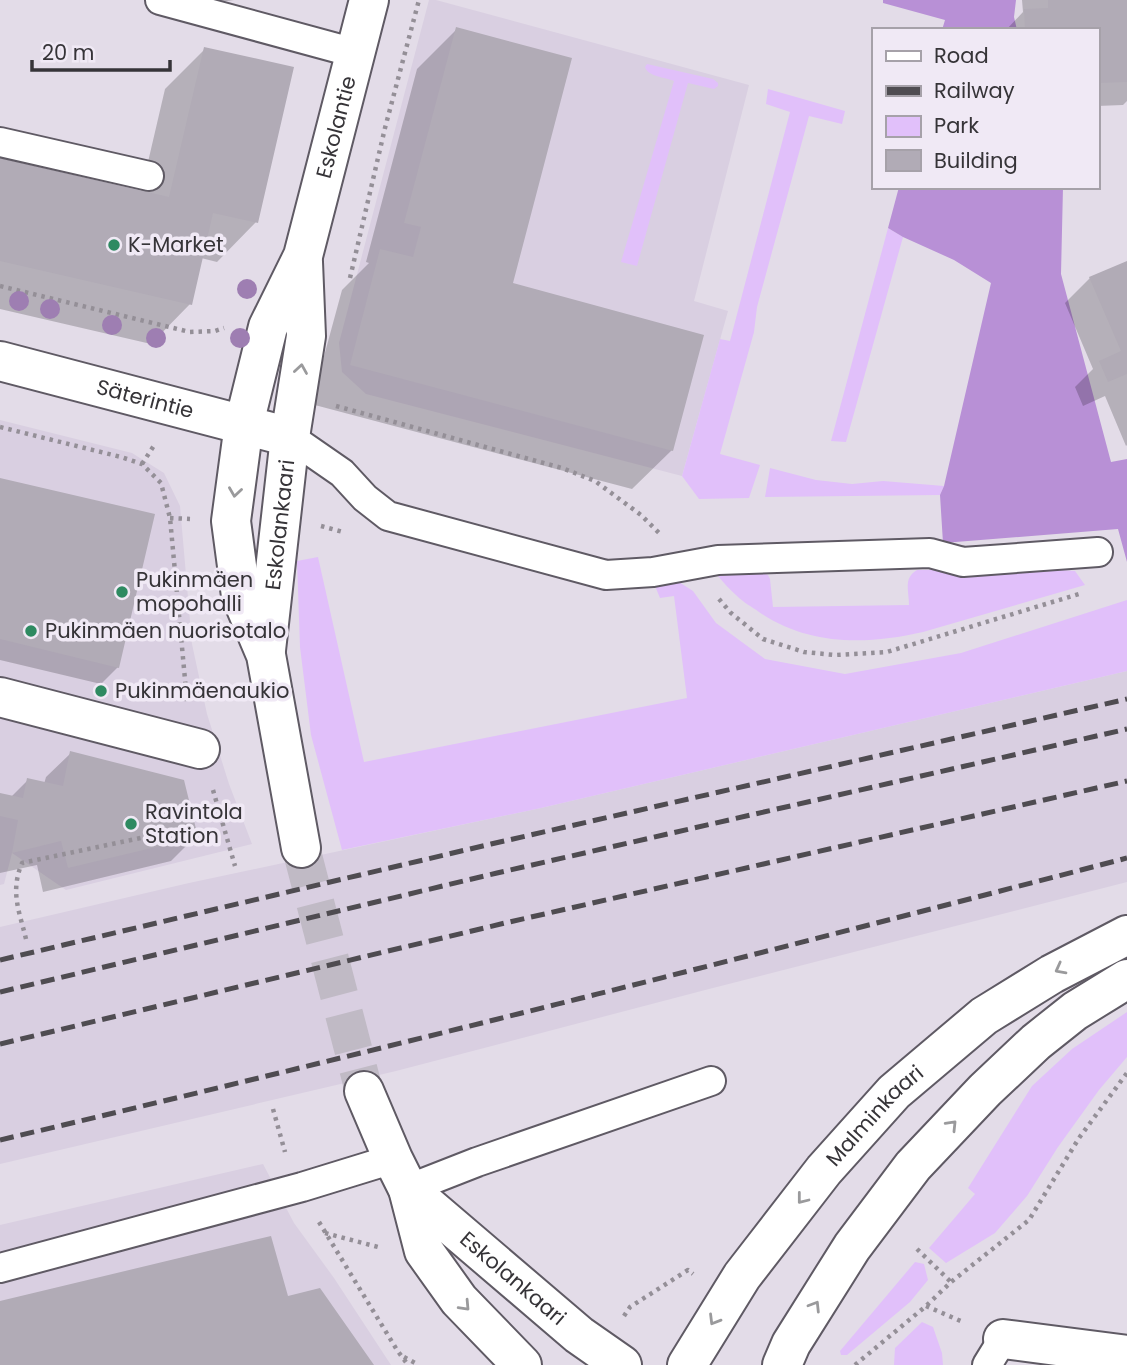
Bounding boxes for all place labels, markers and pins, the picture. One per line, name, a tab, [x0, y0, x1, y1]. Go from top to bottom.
place label: K-Market	[128, 230, 224, 259]
marker: K-Market	[106, 237, 122, 253]
place label: Pukinmäen mopohalli	[136, 565, 253, 618]
marker: Pukinmäen mopohalli	[114, 584, 130, 600]
place label: Pukinmäen nuorisotalo	[45, 616, 286, 645]
marker: Pukinmäen nuorisotalo	[23, 623, 39, 639]
place label: Pukinmäenaukio	[115, 676, 289, 705]
marker: Pukinmäenaukio	[93, 683, 109, 699]
place label: Ravintola Station	[145, 797, 243, 850]
marker: Ravintola Station	[123, 816, 139, 832]

